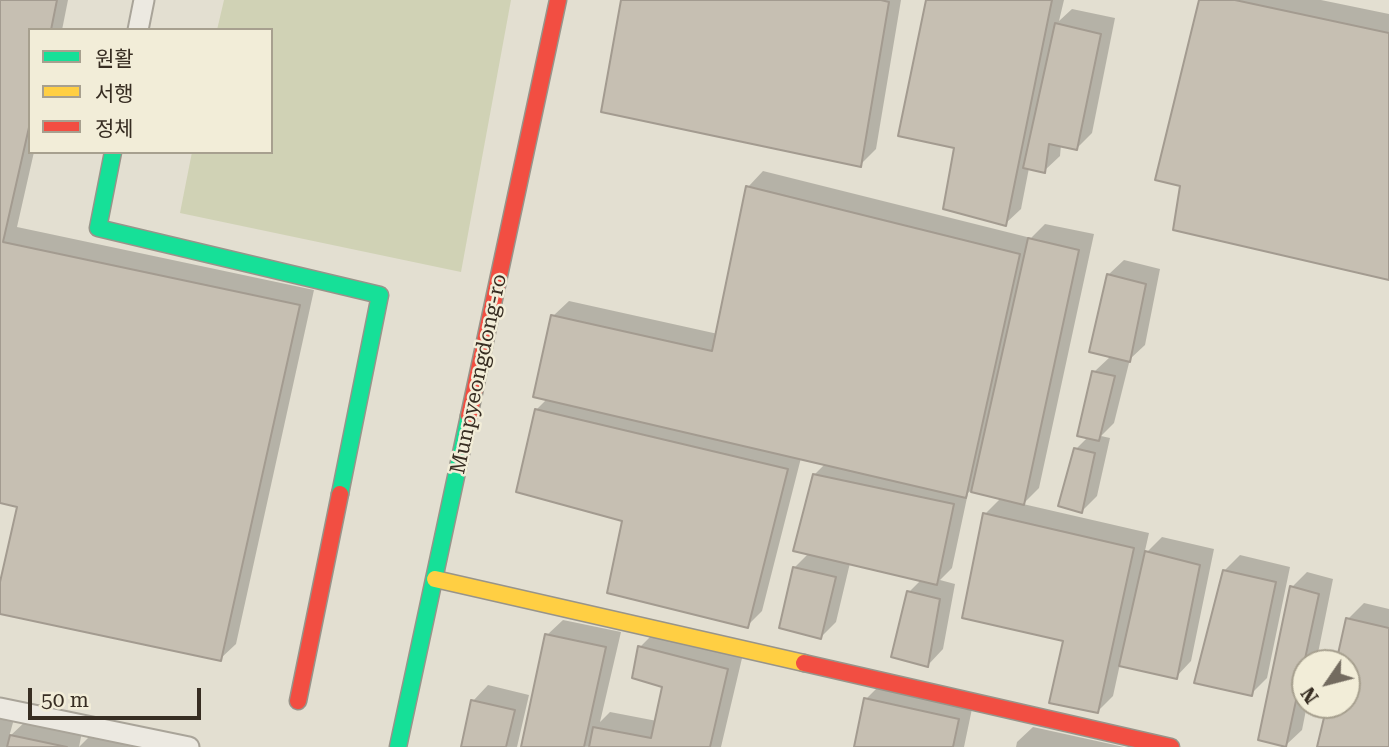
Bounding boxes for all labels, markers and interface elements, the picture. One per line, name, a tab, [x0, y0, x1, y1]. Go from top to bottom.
legend	[28, 28, 273, 154]
text: 원활	[95, 47, 134, 71]
text: 서행	[95, 82, 134, 106]
text: 정체	[95, 117, 134, 141]
street label: Munpyeongdong-ro	[445, 272, 513, 476]
north arrow	[1291, 649, 1361, 719]
scale bar	[32, 674, 205, 718]
text: N	[1296, 683, 1324, 708]
text: 50 m	[41, 688, 89, 712]

